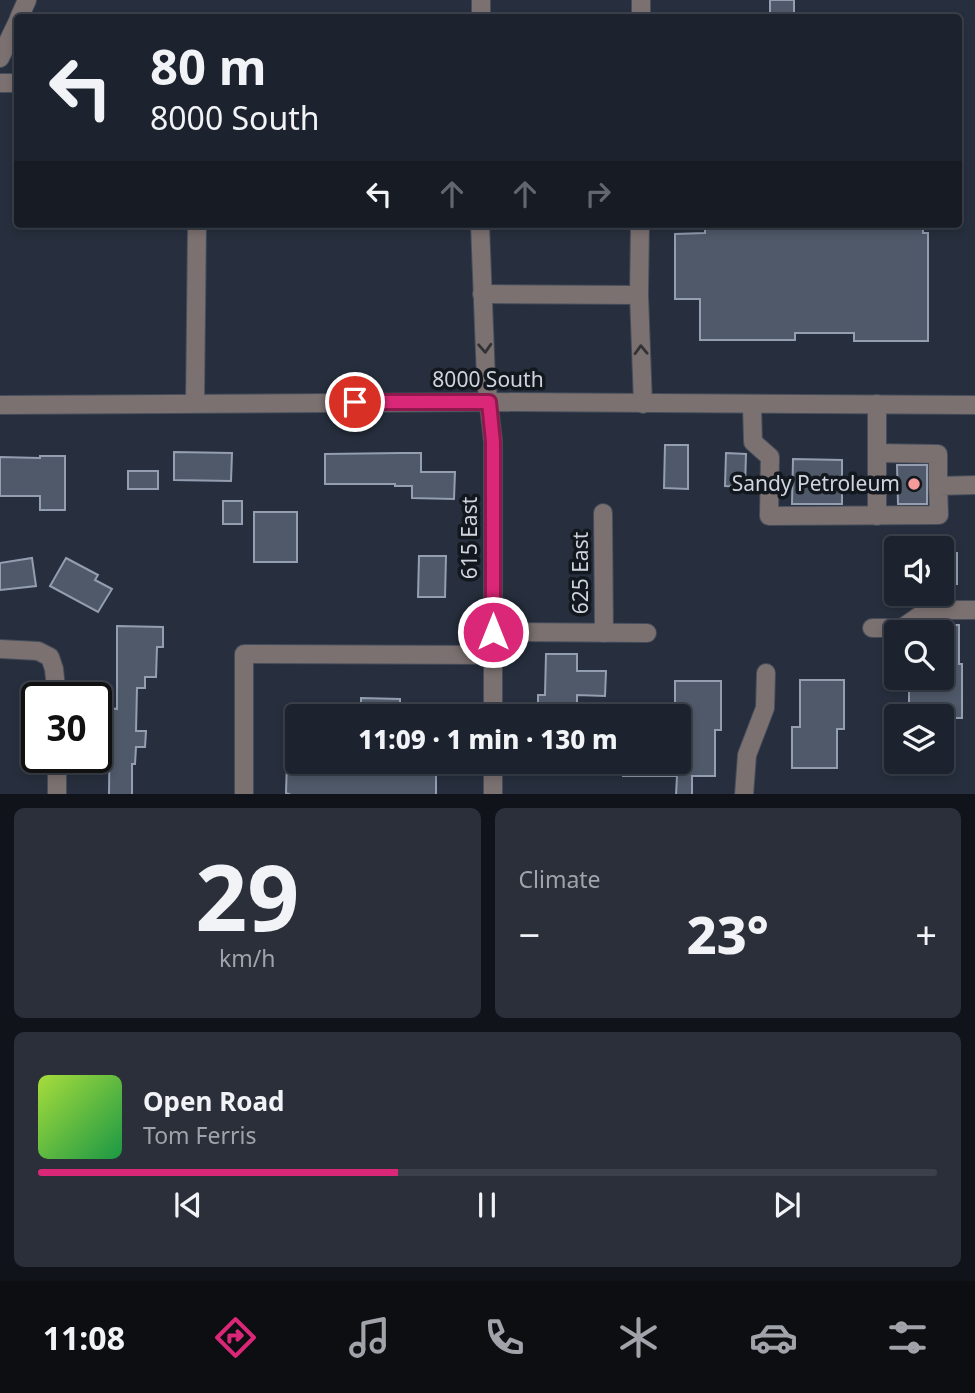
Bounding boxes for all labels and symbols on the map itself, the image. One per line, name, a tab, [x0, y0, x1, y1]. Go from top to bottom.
one-way arrow	[477, 343, 492, 354]
one-way arrow	[634, 344, 649, 355]
street label: 8000 South	[432, 365, 544, 393]
pin	[325, 372, 385, 432]
place label: Sandy Petroleum	[732, 469, 900, 497]
marker: Sandy Petroleum	[906, 476, 922, 492]
street label: 615 East	[455, 496, 483, 579]
street label: 625 East	[566, 531, 594, 614]
position arrow	[456, 595, 530, 669]
speed limit sign: 30	[21, 682, 112, 773]

